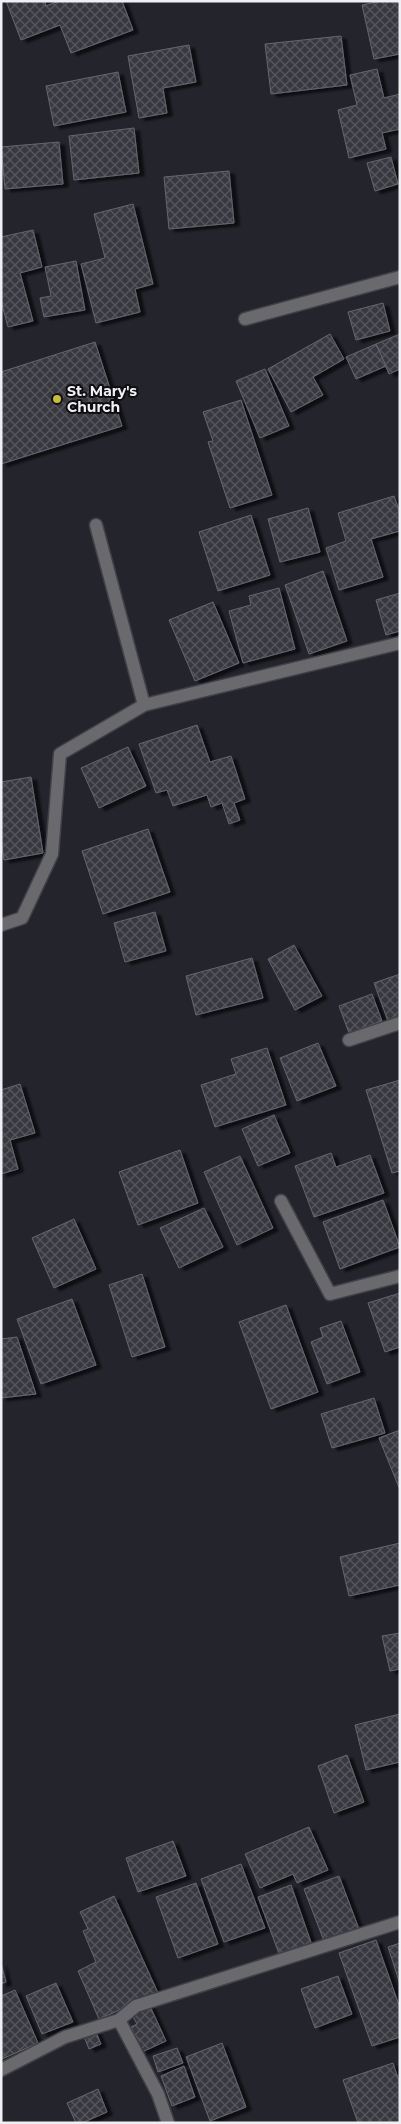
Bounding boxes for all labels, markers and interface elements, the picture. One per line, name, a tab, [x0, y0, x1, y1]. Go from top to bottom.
place label: St. Mary's Church	[67, 382, 137, 416]
marker: St. Mary's Church	[51, 393, 63, 405]

